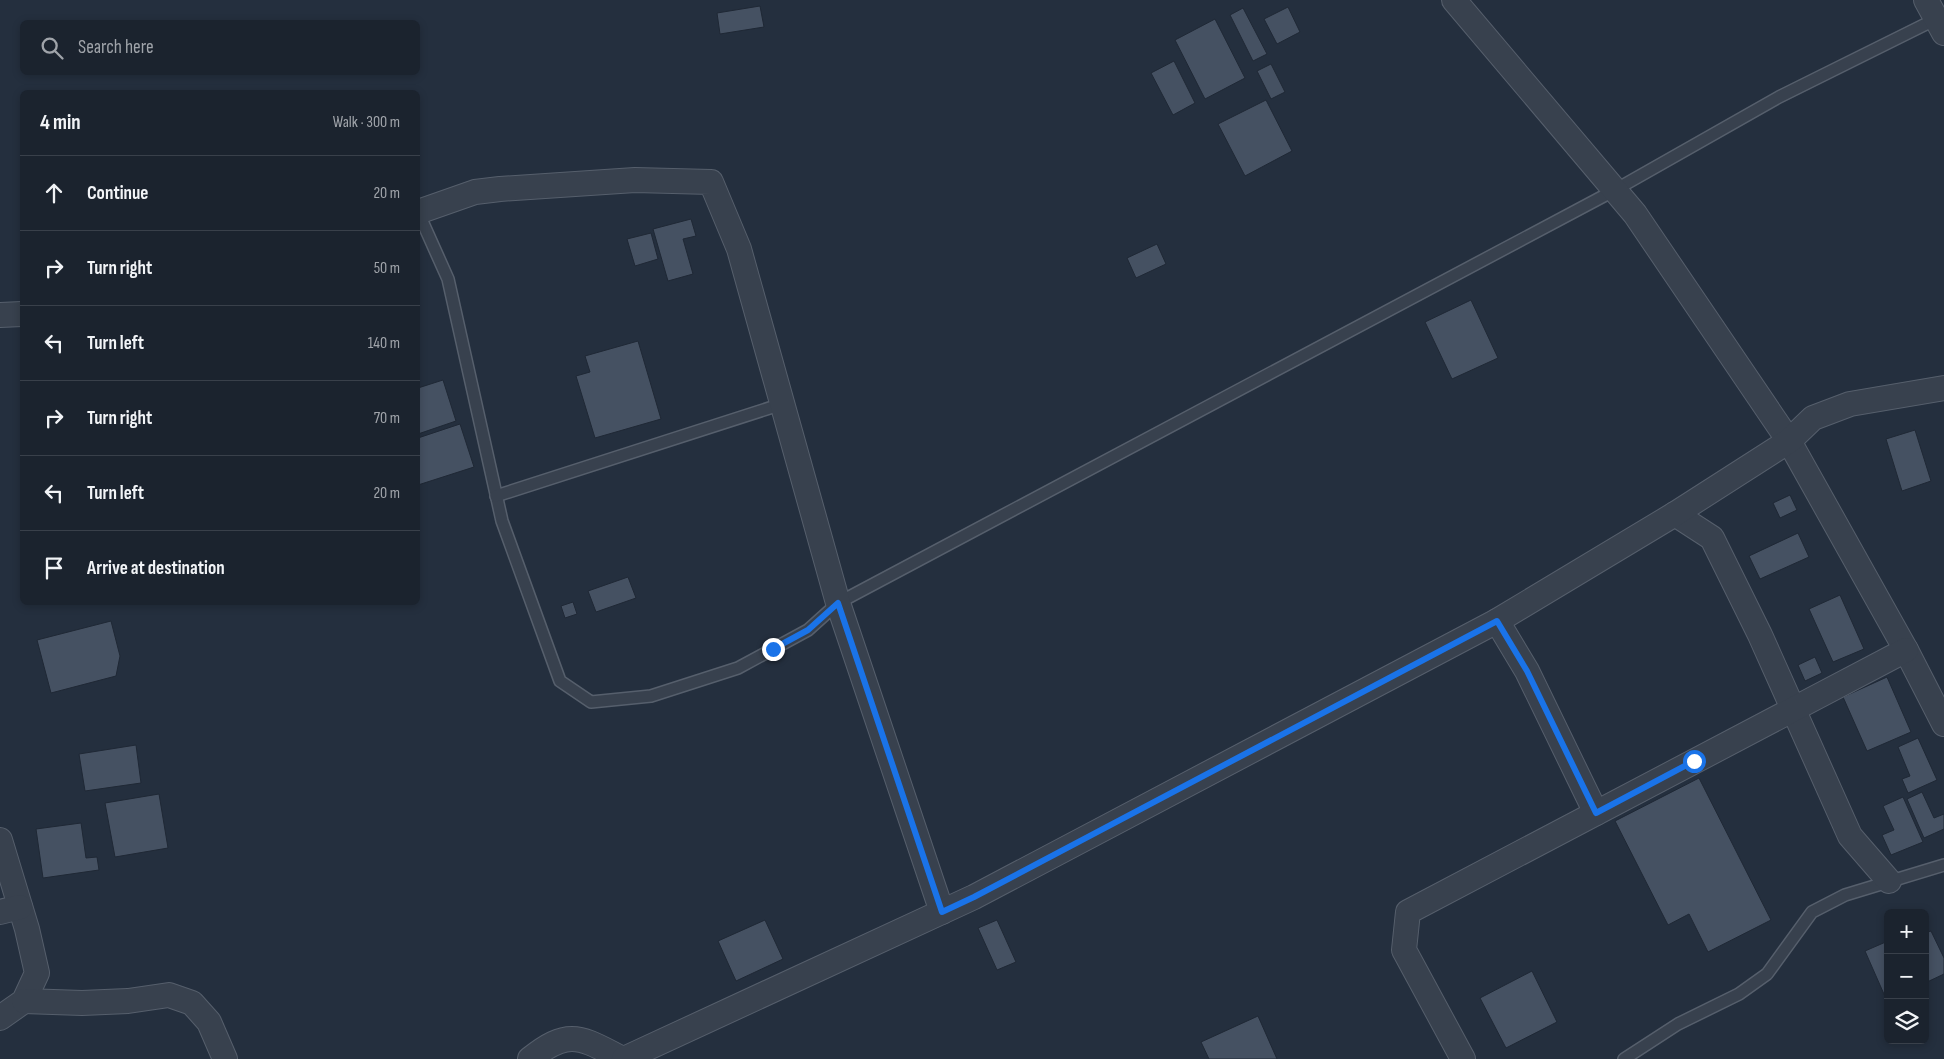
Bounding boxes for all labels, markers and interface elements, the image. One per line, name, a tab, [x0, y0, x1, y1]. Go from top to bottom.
search box	[20, 20, 420, 75]
icon: search	[38, 34, 66, 62]
text: Search here	[78, 36, 154, 59]
text: 4 min	[40, 110, 81, 135]
text: Walk · 300 m	[333, 113, 400, 132]
icon: ahead	[40, 179, 68, 207]
text: Continue	[87, 182, 148, 205]
text: 20 m	[373, 184, 400, 203]
icon: right	[40, 254, 68, 282]
text: Turn right	[87, 257, 152, 280]
text: 50 m	[374, 259, 400, 278]
icon: left	[40, 329, 68, 357]
text: Turn left	[87, 332, 144, 355]
text: 140 m	[368, 334, 400, 353]
icon: right	[40, 404, 68, 432]
text: Turn right	[87, 407, 152, 430]
text: 70 m	[374, 409, 400, 428]
icon: left	[40, 479, 68, 507]
text: Turn left	[87, 482, 144, 505]
text: 20 m	[373, 484, 400, 503]
icon: arrive	[40, 554, 68, 582]
text: Arrive at destination	[87, 557, 225, 580]
route end	[762, 638, 785, 661]
route start	[1683, 750, 1706, 773]
map controls	[1884, 909, 1929, 1044]
button: +	[1884, 909, 1929, 954]
button: −	[1884, 954, 1929, 999]
button: layers	[1884, 999, 1929, 1044]

